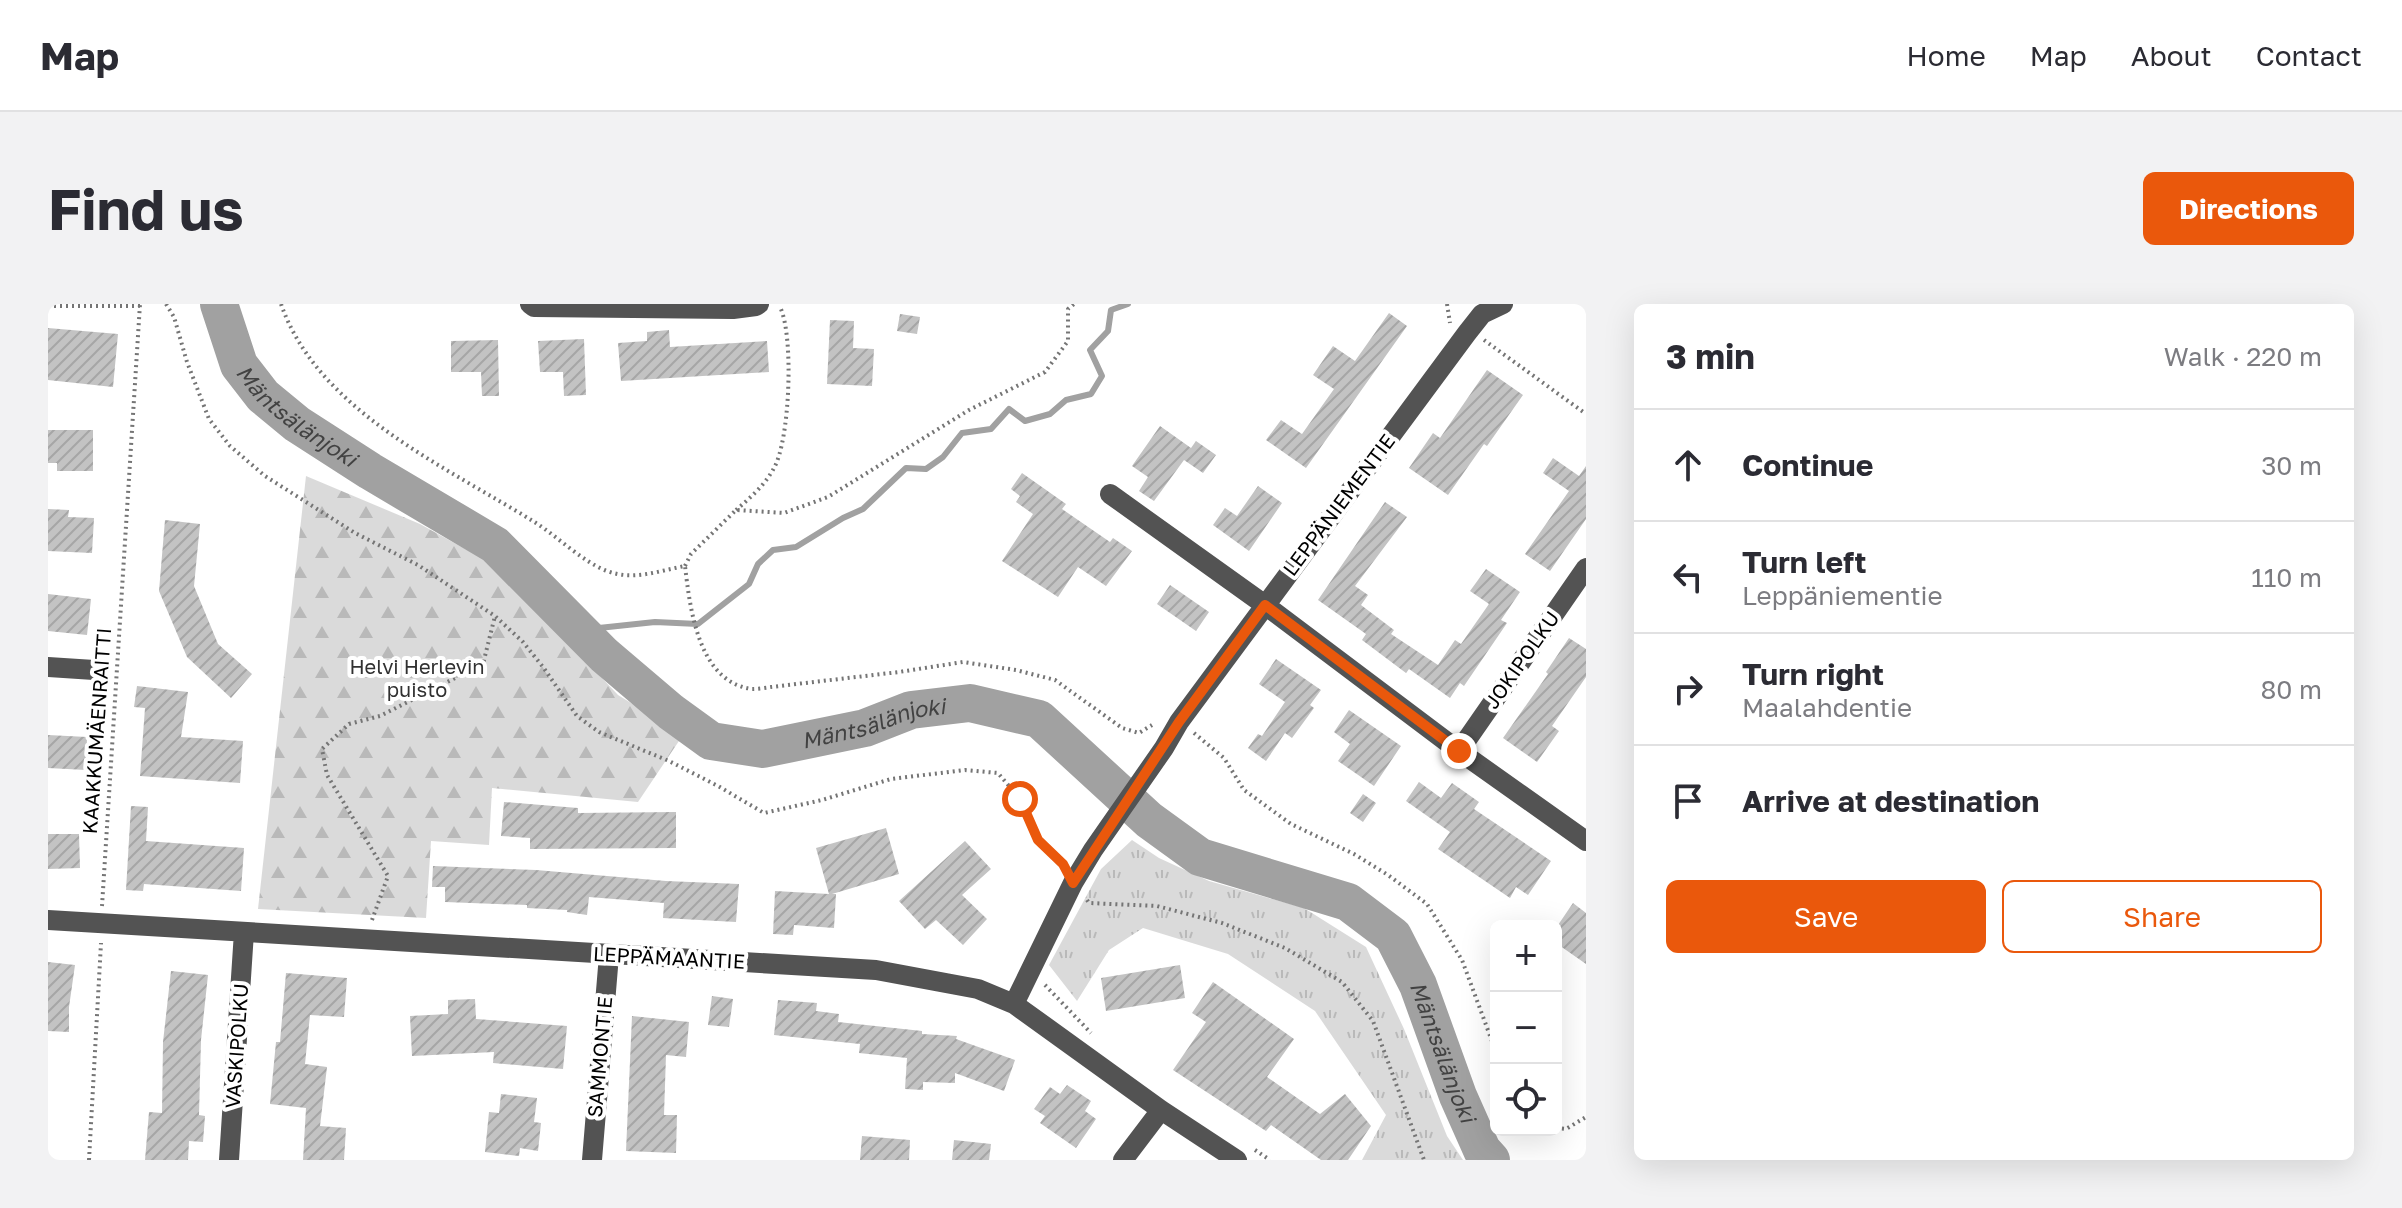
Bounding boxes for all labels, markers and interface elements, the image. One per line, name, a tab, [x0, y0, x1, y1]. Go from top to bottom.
text: Map	[40, 33, 119, 78]
text: Home	[1907, 39, 1986, 72]
text: Map	[2030, 39, 2087, 72]
text: About	[2131, 39, 2212, 72]
text: Contact	[2256, 39, 2362, 72]
button: Directions	[2143, 172, 2354, 245]
text: Find us	[48, 175, 244, 242]
text: 3 min	[1666, 336, 1755, 376]
text: Walk · 220 m	[2164, 341, 2322, 372]
water label: Mäntsälänjoki	[231, 359, 365, 474]
street label: LEPPÄNIEMENTIE	[1277, 429, 1399, 580]
icon: ahead	[1666, 443, 1710, 487]
text: Continue	[1742, 447, 1873, 483]
text: 30 m	[2261, 450, 2322, 481]
text: Turn left	[1742, 544, 1867, 580]
icon: left	[1666, 555, 1710, 599]
text: 110 m	[2251, 562, 2322, 593]
text: Leppäniementie	[1742, 580, 1943, 611]
street label: JOKIPOLKU	[1479, 606, 1564, 713]
street label: KAAKKUMÄENRAITTI	[77, 627, 115, 835]
park label: Helvi Herlevin puisto	[349, 654, 485, 701]
text: Turn right	[1742, 656, 1884, 692]
icon: right	[1666, 667, 1710, 711]
text: 80 m	[2261, 674, 2322, 705]
water label: Mäntsälänjoki	[799, 692, 949, 754]
text: Maalahdentie	[1742, 692, 1912, 723]
route end	[1441, 733, 1477, 769]
icon: arrive	[1666, 779, 1710, 823]
route start	[1002, 781, 1038, 817]
text: Arrive at destination	[1742, 783, 2039, 819]
button: Save	[1666, 880, 1986, 953]
button: Share	[2002, 880, 2322, 953]
map controls	[1490, 920, 1562, 1136]
button: +	[1490, 920, 1562, 992]
street label: LEPPÄMAANTIE	[592, 941, 746, 973]
water label: Mäntsälänjoki	[1405, 978, 1483, 1129]
street label: VASKIPOLKU	[220, 983, 252, 1109]
button: −	[1490, 992, 1562, 1064]
street label: SAMMONTIE	[582, 995, 616, 1118]
button: locate	[1490, 1064, 1562, 1136]

